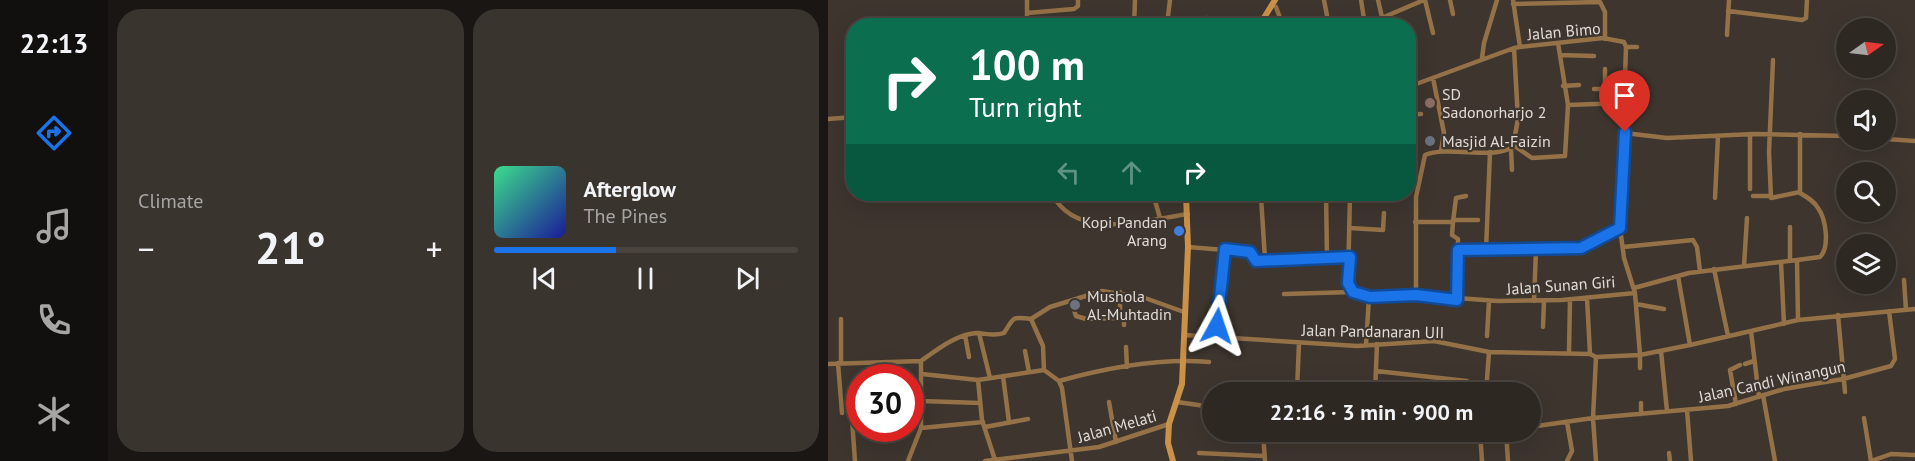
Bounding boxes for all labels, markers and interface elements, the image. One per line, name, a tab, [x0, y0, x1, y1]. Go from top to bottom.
street label: Jalan Bimo	[1526, 18, 1601, 44]
north arrow	[1836, 18, 1896, 78]
map controls	[1836, 18, 1896, 294]
text: 22:13	[20, 26, 88, 60]
text: 100 m	[969, 37, 1085, 92]
icon: right	[870, 42, 948, 120]
pin	[1599, 70, 1650, 132]
icon: arrive	[1608, 79, 1641, 112]
place label: SD Sadonorharjo 2	[1442, 84, 1546, 122]
text: Turn right	[969, 90, 1082, 124]
button: sound	[1836, 90, 1896, 150]
marker: SD Sadonorharjo 2	[1423, 96, 1437, 110]
icon: directions	[33, 112, 75, 154]
place label: Masjid Al-Faizin	[1442, 131, 1551, 151]
marker: Masjid Al-Faizin	[1423, 134, 1437, 148]
icon: left	[1052, 156, 1085, 189]
icon: ahead	[1115, 156, 1148, 189]
icon: right	[1178, 156, 1211, 189]
button: search	[1836, 162, 1896, 222]
text: Afterglow	[584, 175, 676, 203]
text: Climate	[138, 188, 204, 214]
text: The Pines	[584, 203, 667, 229]
icon: music	[33, 205, 75, 247]
place label: Kopi Pandan Arang	[1082, 212, 1167, 250]
text: 21°	[255, 218, 326, 276]
marker: Kopi Pandan Arang	[1172, 224, 1186, 238]
text: −	[138, 227, 155, 270]
text: +	[426, 227, 442, 270]
button: layers	[1836, 234, 1896, 294]
icon: previous	[528, 262, 561, 295]
icon: pause	[629, 262, 662, 295]
icon: next	[731, 262, 764, 295]
street label: Jalan Sunan Giri	[1505, 271, 1616, 299]
place label: Mushola Al-Muhtadin	[1087, 286, 1172, 324]
position arrow	[1185, 294, 1249, 358]
marker: Mushola Al-Muhtadin	[1068, 298, 1082, 312]
icon: phone	[33, 299, 75, 341]
street label: Jalan Pandanaran UII	[1300, 320, 1445, 342]
street label: Jalan Candi Winangun	[1696, 356, 1847, 407]
speed limit sign: 30	[846, 364, 924, 442]
icon: climate	[33, 393, 75, 435]
text: 22:16 · 3 min · 900 m	[1270, 398, 1473, 426]
street label: Jalan Melati	[1074, 405, 1159, 447]

